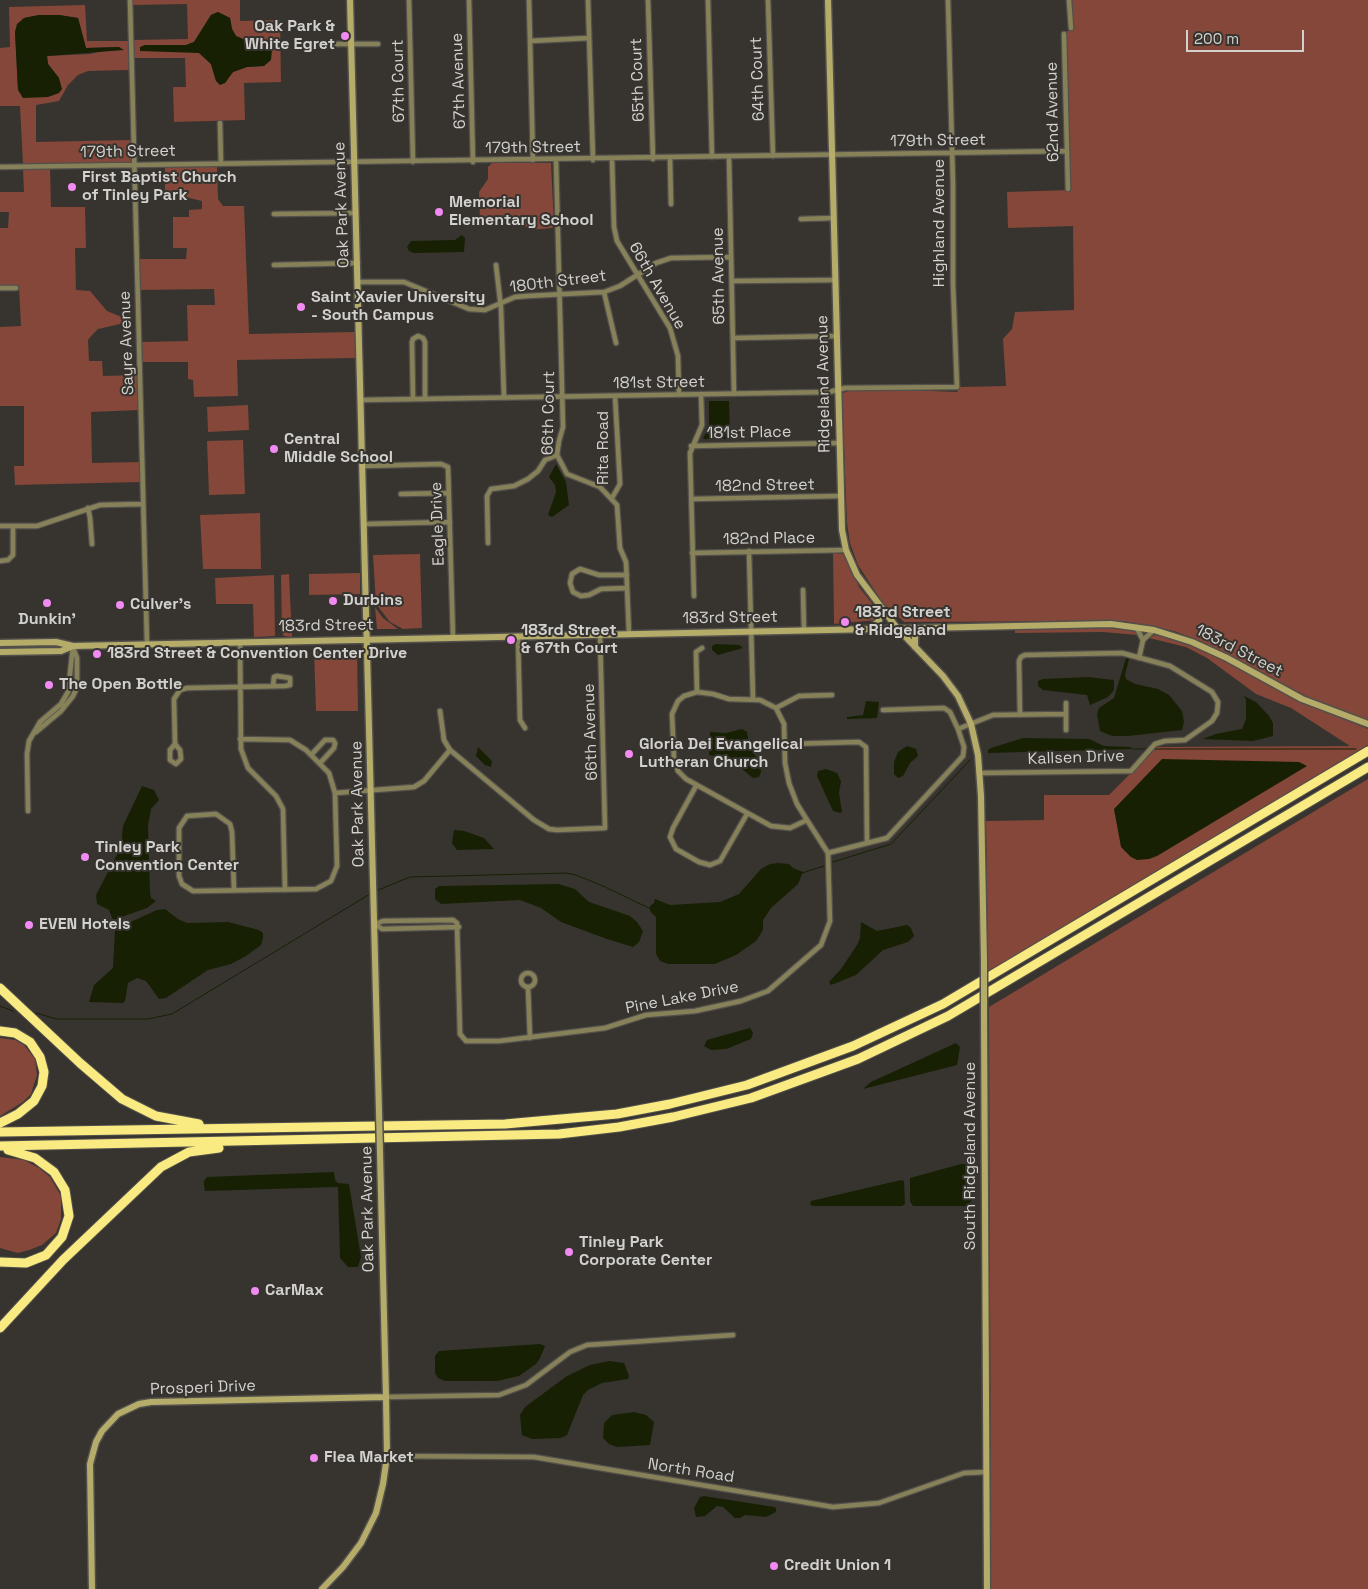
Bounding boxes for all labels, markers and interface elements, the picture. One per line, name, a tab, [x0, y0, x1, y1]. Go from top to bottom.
place label: Oak Park & White Egret	[245, 17, 335, 55]
scale bar	[1188, 20, 1306, 52]
text: 200 m	[1194, 29, 1239, 48]
marker: Oak Park & White Egret	[339, 30, 351, 42]
street label: 67th Avenue	[448, 33, 470, 129]
street label: 64th Court	[747, 36, 769, 122]
street label: 65th Court	[627, 38, 649, 122]
street label: 67th Court	[389, 39, 409, 123]
street label: 62nd Avenue	[1043, 62, 1063, 162]
street label: 179th Street	[890, 131, 986, 151]
street label: 179th Street	[485, 138, 581, 158]
street label: Oak Park Avenue	[330, 141, 354, 269]
street label: 179th Street	[80, 142, 176, 162]
street label: Highland Avenue	[930, 159, 950, 287]
place label: First Baptist Church of Tinley Park	[82, 168, 237, 206]
marker: First Baptist Church of Tinley Park	[66, 181, 78, 193]
place label: Memorial Elementary School	[449, 193, 593, 231]
marker: Memorial Elementary School	[433, 206, 445, 218]
street label: 65th Avenue	[709, 227, 729, 325]
street label: 66th Avenue	[624, 239, 690, 333]
street label: 180th Street	[509, 267, 607, 297]
place label: Saint Xavier University - South Campus	[311, 288, 485, 326]
street label: Sayre Avenue	[116, 290, 138, 396]
marker: Saint Xavier University - South Campus	[295, 301, 307, 313]
street label: Ridgeland Avenue	[813, 315, 835, 453]
street label: 66th Court	[539, 371, 559, 455]
street label: 181st Street	[613, 373, 705, 393]
street label: Rita Road	[594, 411, 614, 485]
street label: 181st Place	[707, 423, 791, 443]
place label: Central Middle School	[284, 430, 393, 468]
marker: Central Middle School	[268, 443, 280, 455]
street label: 182nd Street	[715, 476, 815, 496]
street label: Eagle Drive	[427, 482, 449, 566]
street label: 182nd Place	[723, 529, 815, 549]
place label: Durbins	[343, 591, 403, 611]
place label: Culver's	[130, 595, 191, 615]
marker: Durbins	[327, 595, 339, 607]
marker: Dunkin'	[41, 597, 53, 609]
marker: Culver's	[114, 599, 126, 611]
place label: 183rd Street & Ridgeland	[855, 603, 950, 641]
street label: 183rd Street	[682, 608, 778, 628]
place label: Dunkin'	[18, 610, 76, 630]
street label: 183rd Street	[278, 616, 374, 636]
marker: 183rd Street & Ridgeland	[839, 616, 851, 628]
place label: 183rd Street & 67th Court	[521, 621, 618, 659]
street label: 183rd Street	[1192, 621, 1286, 681]
marker: 183rd Street & 67th Court	[505, 634, 517, 646]
place label: 183rd Street & Convention Center Drive	[107, 644, 407, 664]
marker: 183rd Street & Convention Center Drive	[91, 648, 103, 660]
place label: The Open Bottle	[59, 675, 182, 695]
marker: The Open Bottle	[43, 679, 55, 691]
street label: 66th Avenue	[580, 683, 602, 781]
place label: Gloria Dei Evangelical Lutheran Church	[639, 735, 803, 773]
street label: Oak Park Avenue	[347, 741, 369, 867]
street label: Kallsen Drive	[1027, 747, 1125, 769]
marker: Gloria Dei Evangelical Lutheran Church	[623, 748, 635, 760]
place label: Tinley Park Convention Center	[95, 838, 239, 876]
marker: Tinley Park Convention Center	[79, 851, 91, 863]
place label: EVEN Hotels	[39, 915, 130, 935]
marker: EVEN Hotels	[23, 919, 35, 931]
street label: Pine Lake Drive	[624, 978, 740, 1018]
street label: South Ridgeland Avenue	[961, 1062, 981, 1250]
street label: Oak Park Avenue	[357, 1146, 379, 1272]
place label: Tinley Park Corporate Center	[579, 1233, 712, 1271]
marker: Tinley Park Corporate Center	[563, 1246, 575, 1258]
place label: CarMax	[265, 1281, 324, 1301]
marker: CarMax	[249, 1285, 261, 1297]
street label: Prosperi Drive	[150, 1377, 256, 1399]
place label: Flea Market	[324, 1448, 414, 1468]
marker: Flea Market	[308, 1452, 320, 1464]
street label: North Road	[646, 1455, 736, 1487]
place label: Credit Union 1	[784, 1556, 891, 1576]
marker: Credit Union 1	[768, 1560, 780, 1572]

